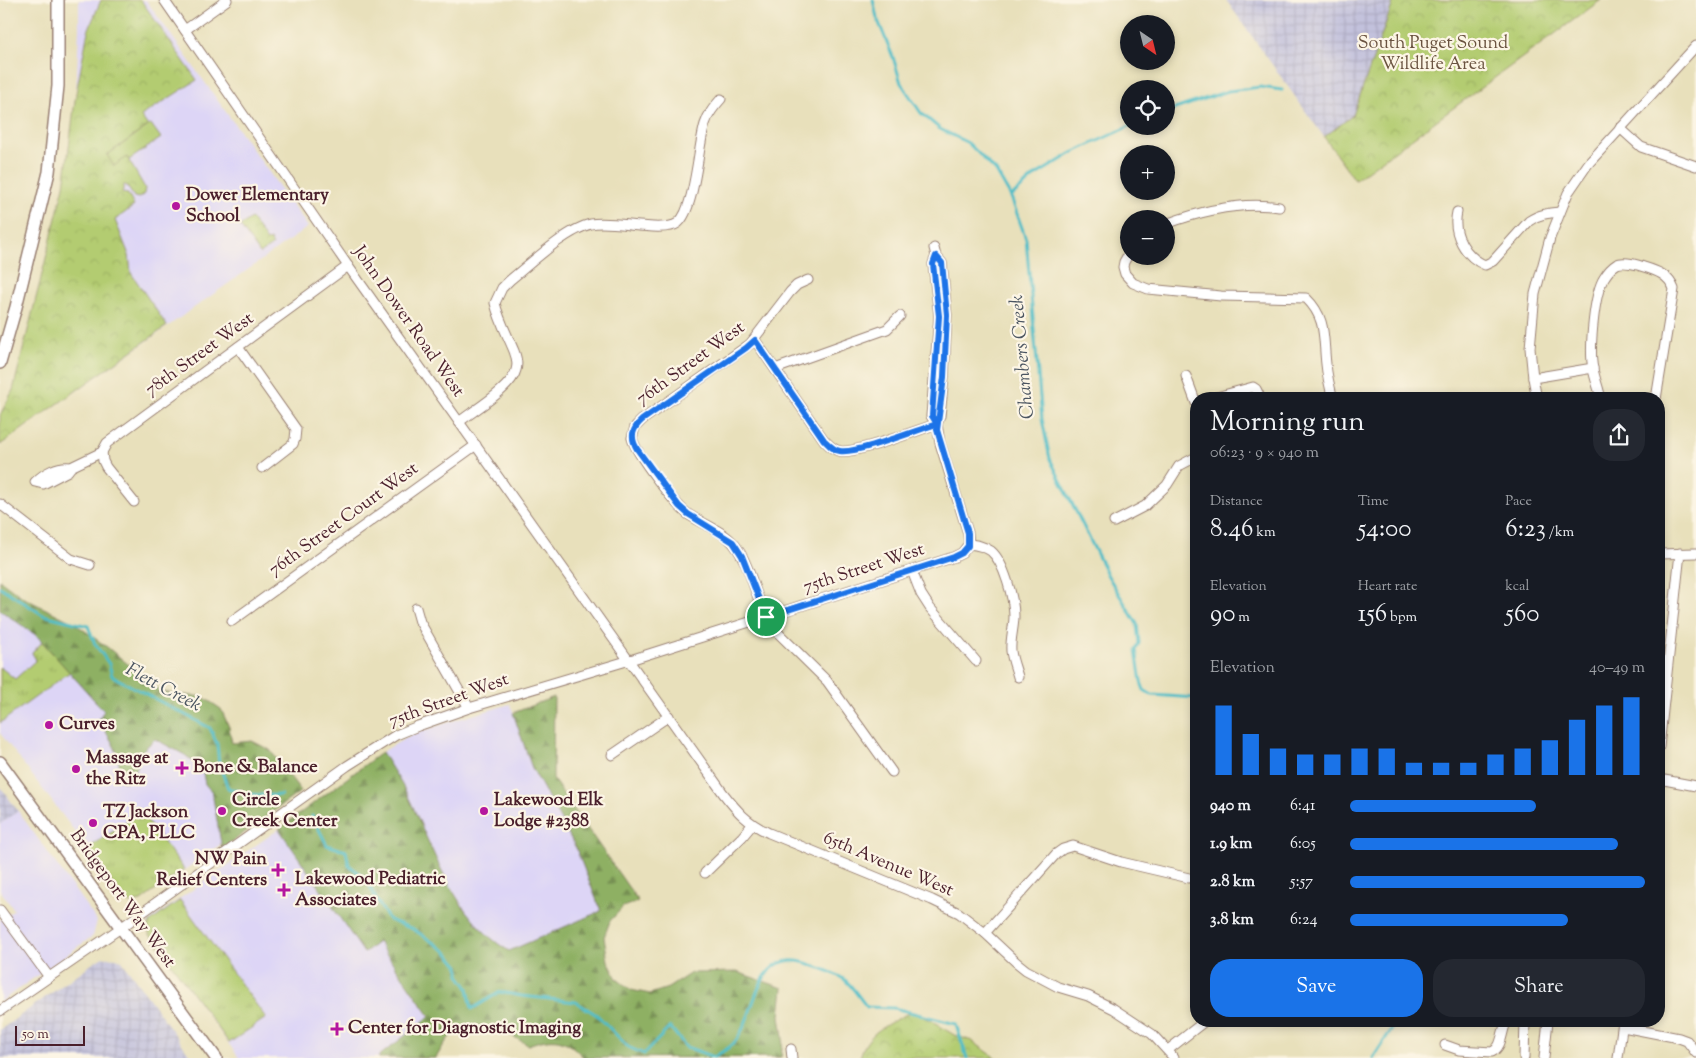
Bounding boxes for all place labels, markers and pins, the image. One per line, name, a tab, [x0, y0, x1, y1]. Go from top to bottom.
place label: Dower Elementary School	[186, 183, 329, 230]
marker: Dower Elementary School	[170, 200, 182, 212]
pin	[745, 596, 787, 638]
place label: Curves	[59, 712, 115, 738]
marker: Curves	[43, 719, 55, 731]
place label: Massage at the Ritz	[86, 746, 169, 793]
place label: Bone & Balance	[193, 755, 318, 781]
marker: Bone & Balance	[175, 761, 189, 775]
marker: Massage at the Ritz	[70, 763, 82, 775]
place label: Circle Creek Center	[232, 788, 338, 835]
place label: Lakewood Elk Lodge #2388	[494, 788, 603, 835]
place label: TZ Jackson CPA, PLLC	[103, 800, 195, 847]
marker: Circle Creek Center	[216, 805, 228, 817]
marker: Lakewood Elk Lodge #2388	[478, 805, 490, 817]
marker: TZ Jackson CPA, PLLC	[87, 817, 99, 829]
place label: NW Pain Relief Centers	[157, 847, 267, 894]
marker: NW Pain Relief Centers	[271, 863, 285, 877]
place label: Lakewood Pediatric Associates	[295, 867, 446, 914]
marker: Lakewood Pediatric Associates	[277, 883, 291, 897]
place label: Center for Diagnostic Imaging	[348, 1016, 581, 1042]
marker: Center for Diagnostic Imaging	[330, 1022, 344, 1036]

